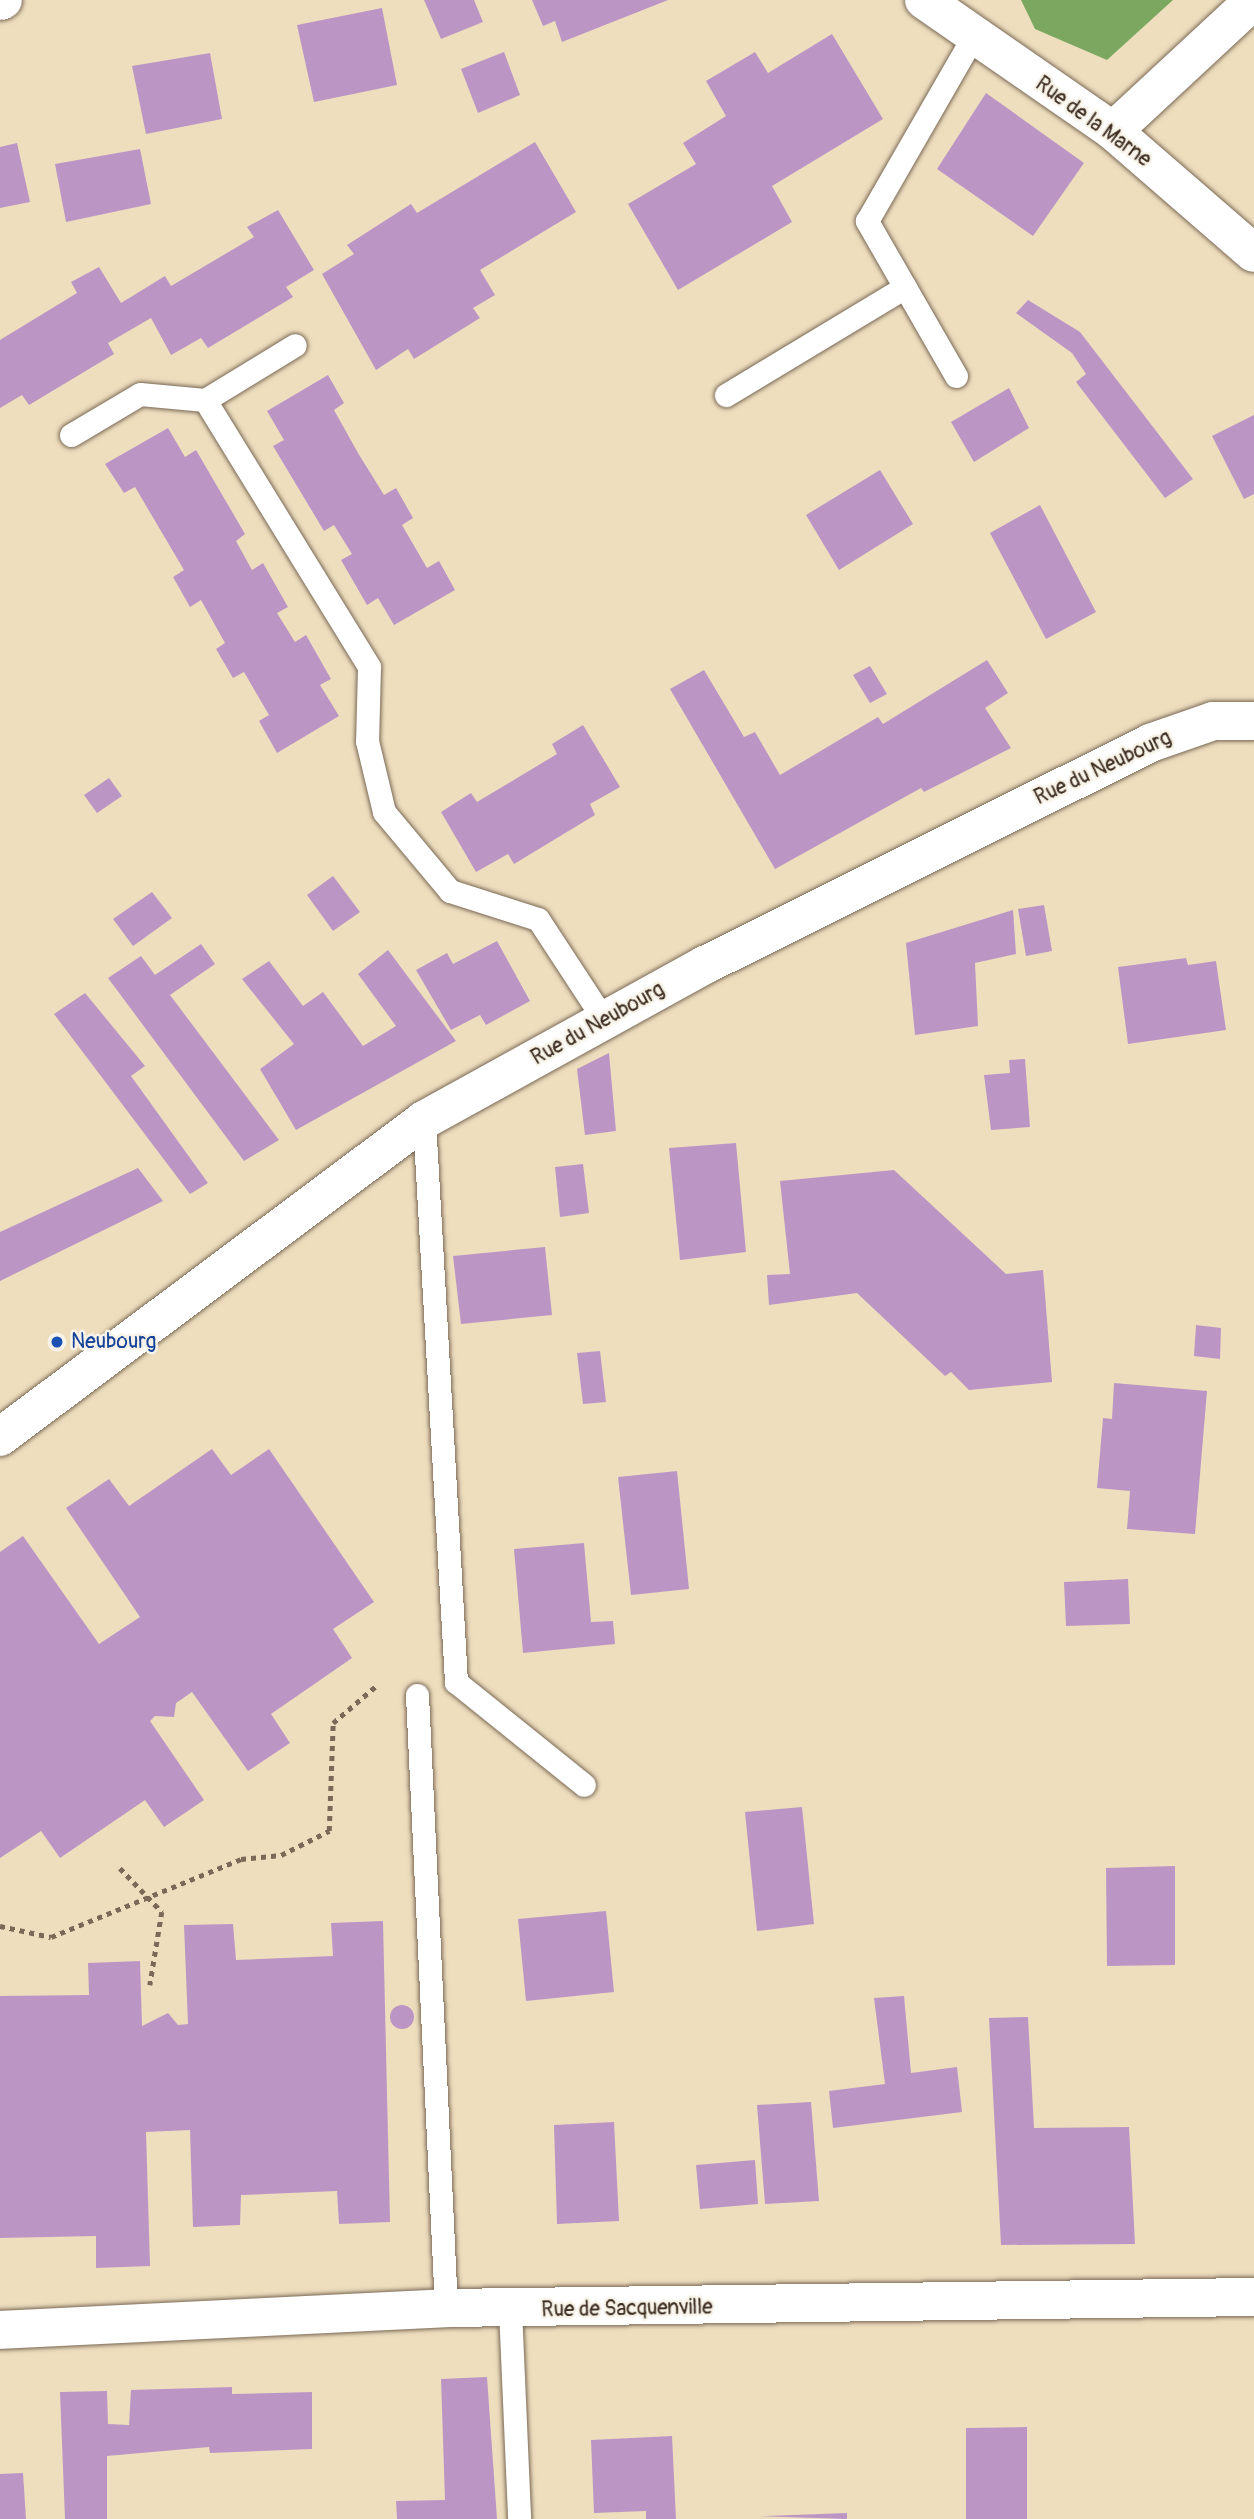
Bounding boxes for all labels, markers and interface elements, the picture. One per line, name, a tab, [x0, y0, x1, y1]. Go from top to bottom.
street label: Rue de la Marne	[1030, 72, 1156, 172]
street label: Rue du Neubourg	[1030, 725, 1176, 811]
street label: Rue du Neubourg	[527, 977, 669, 1071]
place label: Neubourg	[71, 1329, 156, 1355]
marker: Neubourg	[49, 1334, 65, 1350]
street label: Rue de Sacquenville	[541, 2295, 713, 2323]

